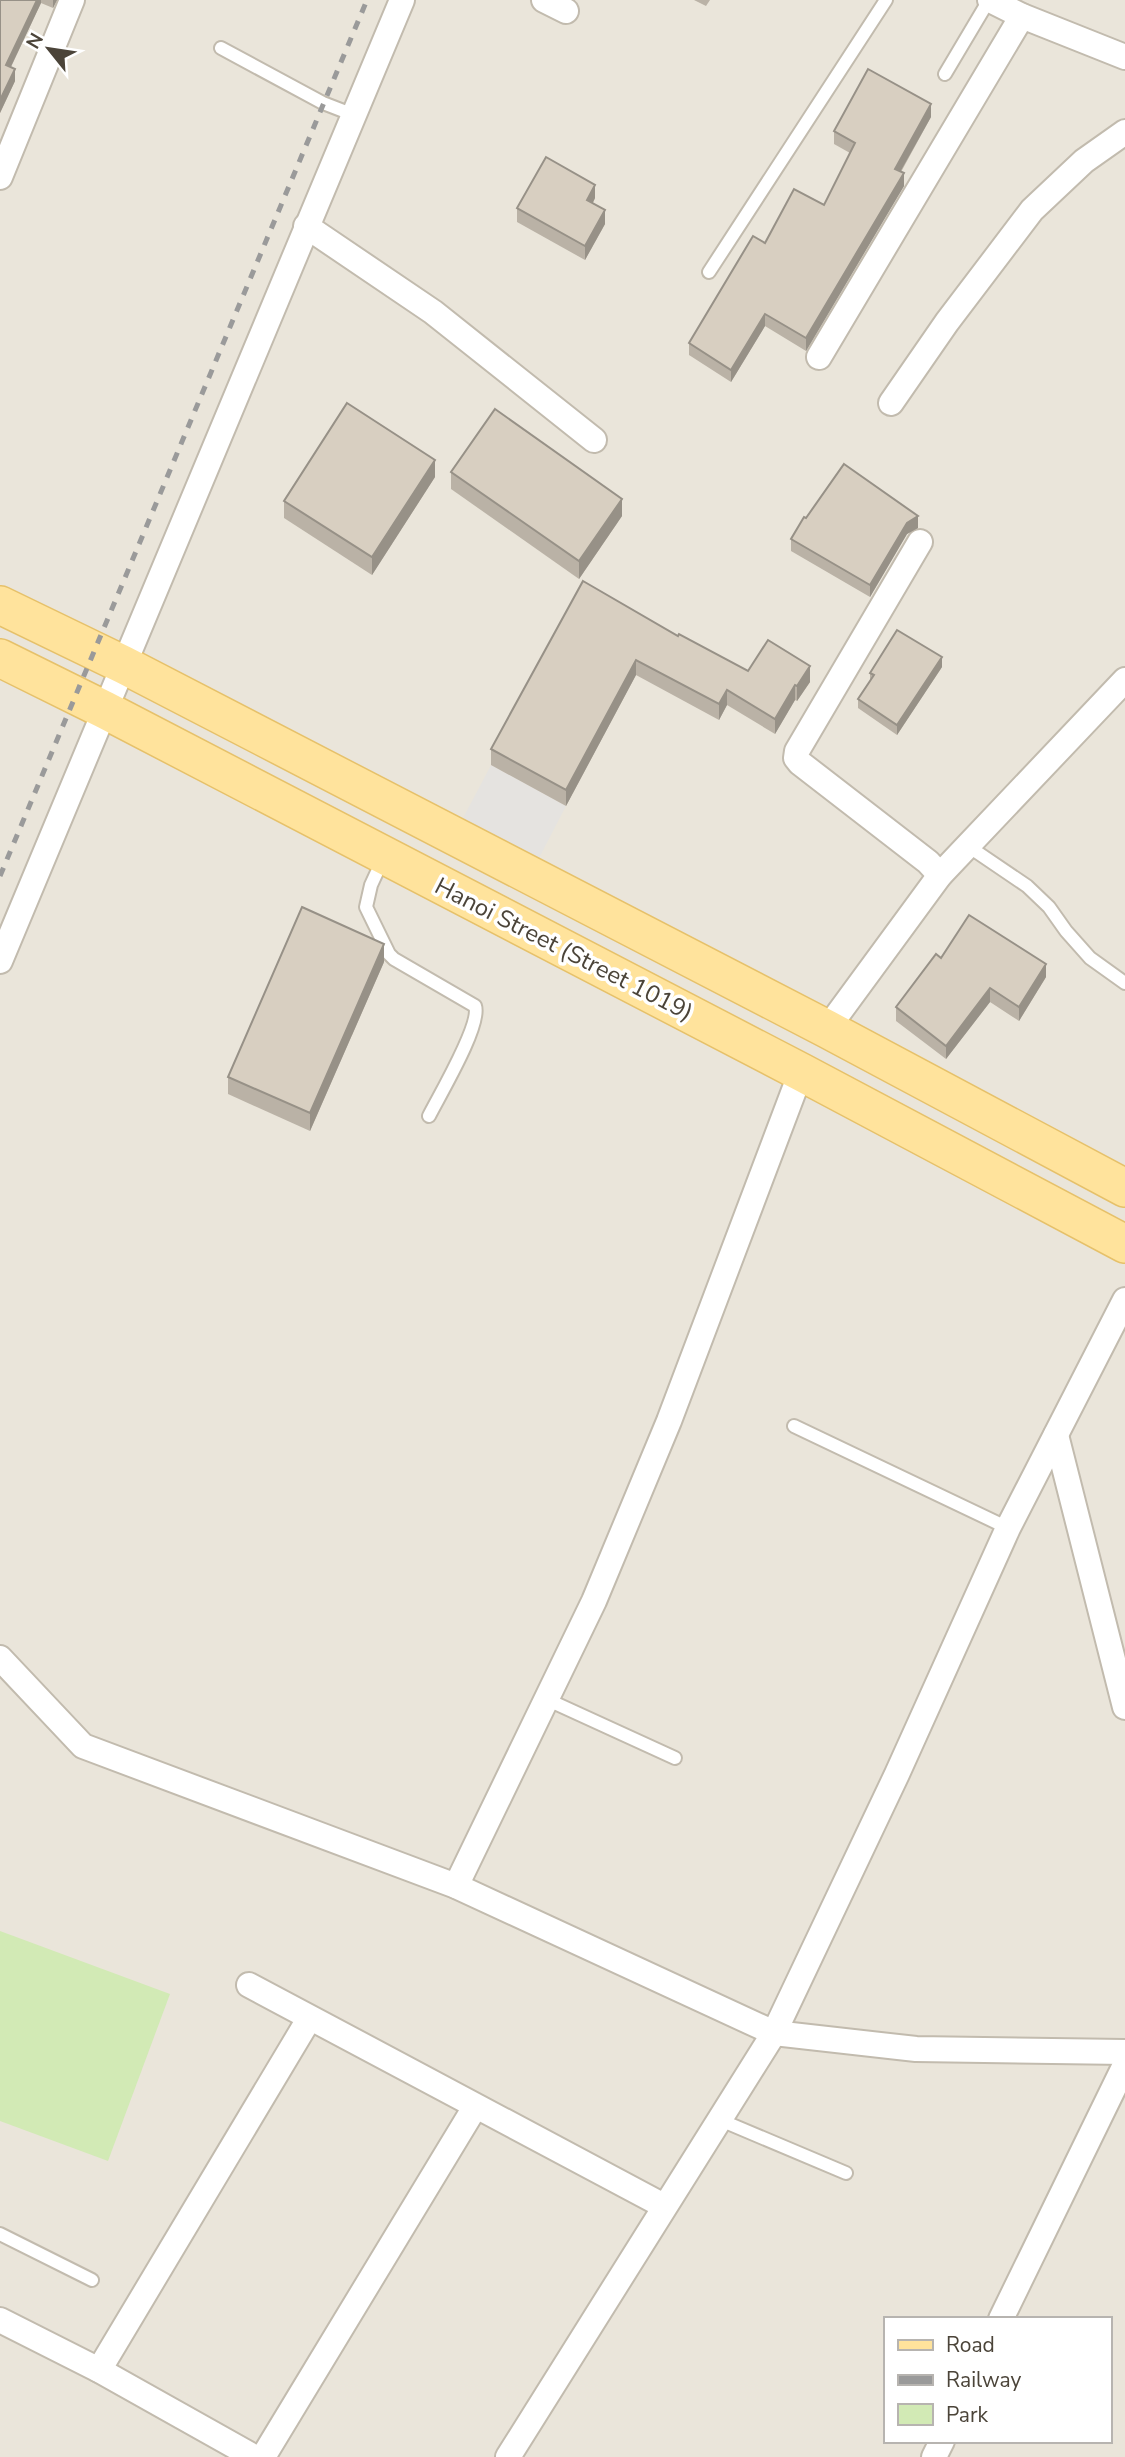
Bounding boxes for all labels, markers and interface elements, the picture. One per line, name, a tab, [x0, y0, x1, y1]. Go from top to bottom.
north arrow	[14, 14, 84, 84]
text: N	[20, 28, 50, 54]
street label: Hanoi Street (Street 1019)	[429, 870, 699, 1028]
legend	[884, 2317, 1111, 2443]
text: Road	[946, 2331, 995, 2359]
text: Railway	[946, 2366, 1021, 2394]
text: Park	[946, 2401, 988, 2429]

